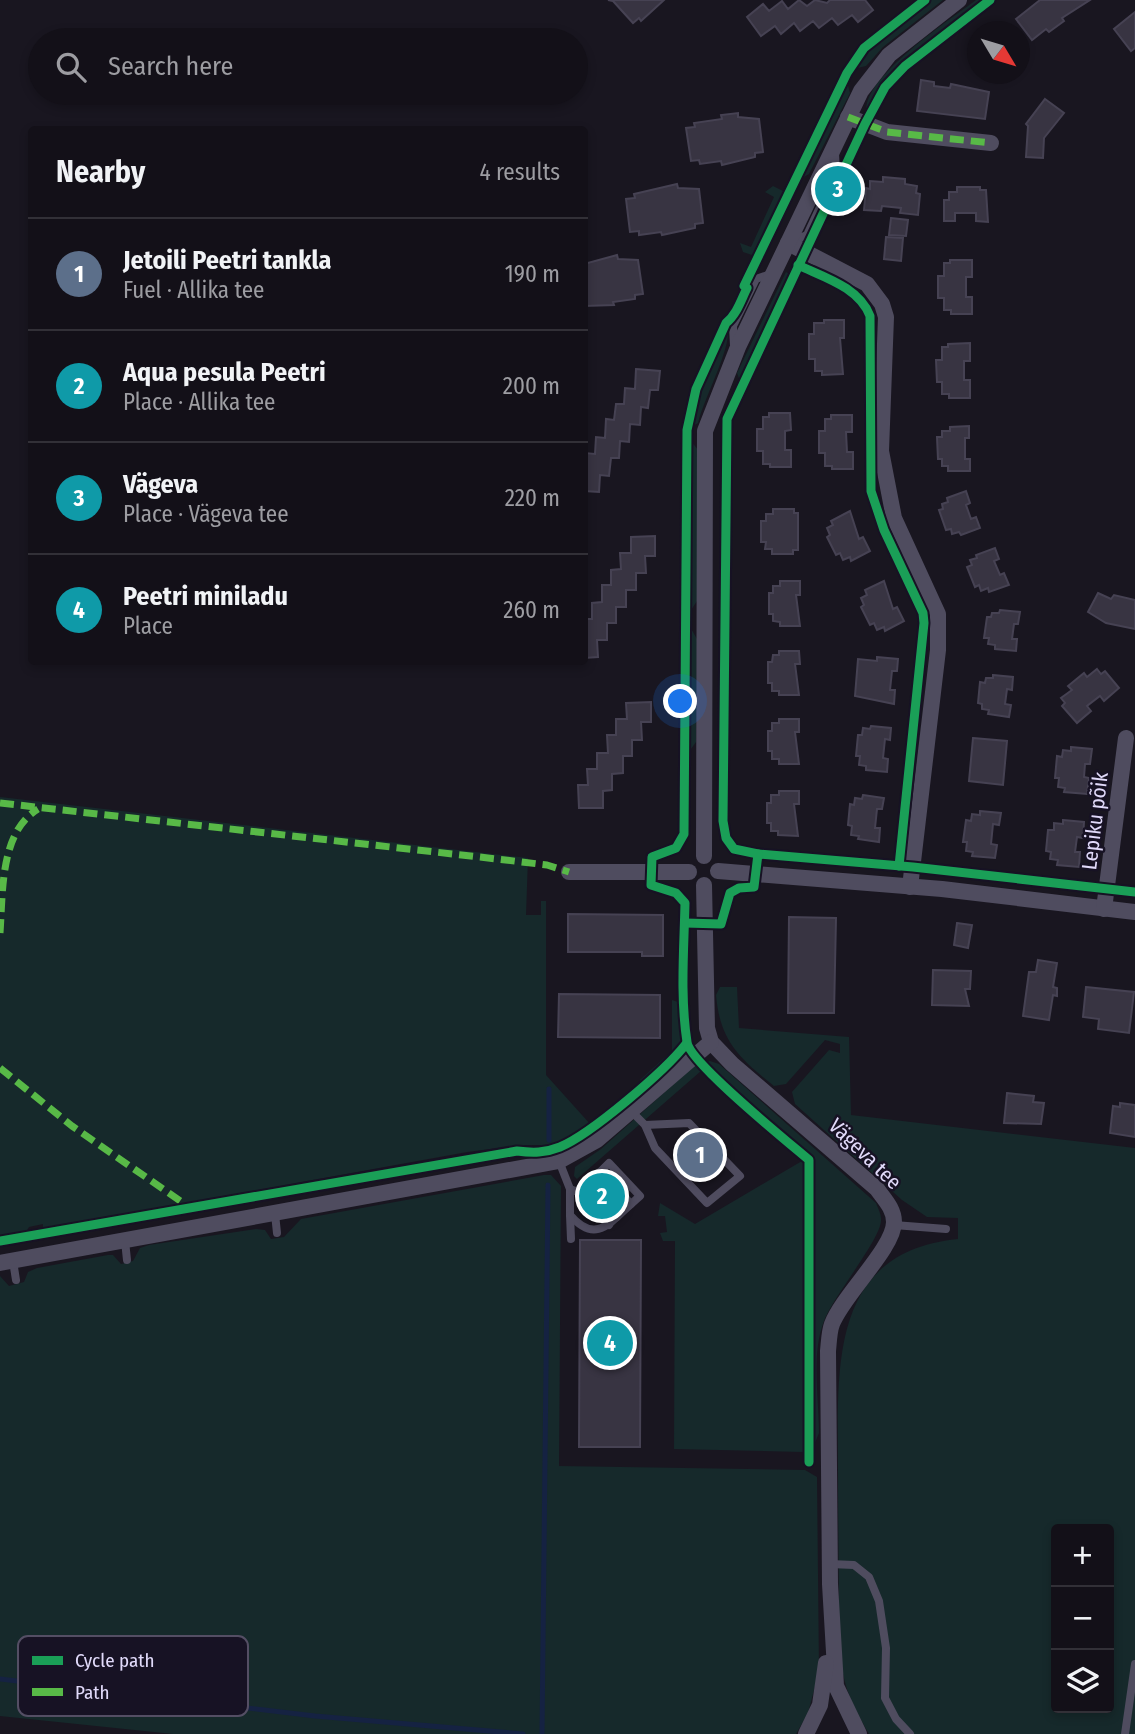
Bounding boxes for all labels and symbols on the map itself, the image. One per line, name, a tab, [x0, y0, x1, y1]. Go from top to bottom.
north arrow	[967, 21, 1030, 84]
pin: 3	[815, 163, 861, 215]
your location	[663, 684, 697, 718]
street label: Lepiku põik	[1076, 770, 1114, 871]
street label: Vägeva tee	[823, 1113, 907, 1195]
pin: 1	[677, 1129, 723, 1181]
pin: 2	[579, 1170, 625, 1222]
pin: 4	[587, 1317, 633, 1369]
legend	[18, 1636, 248, 1716]
text: Cycle path	[75, 1649, 154, 1672]
text: Path	[75, 1681, 110, 1704]

